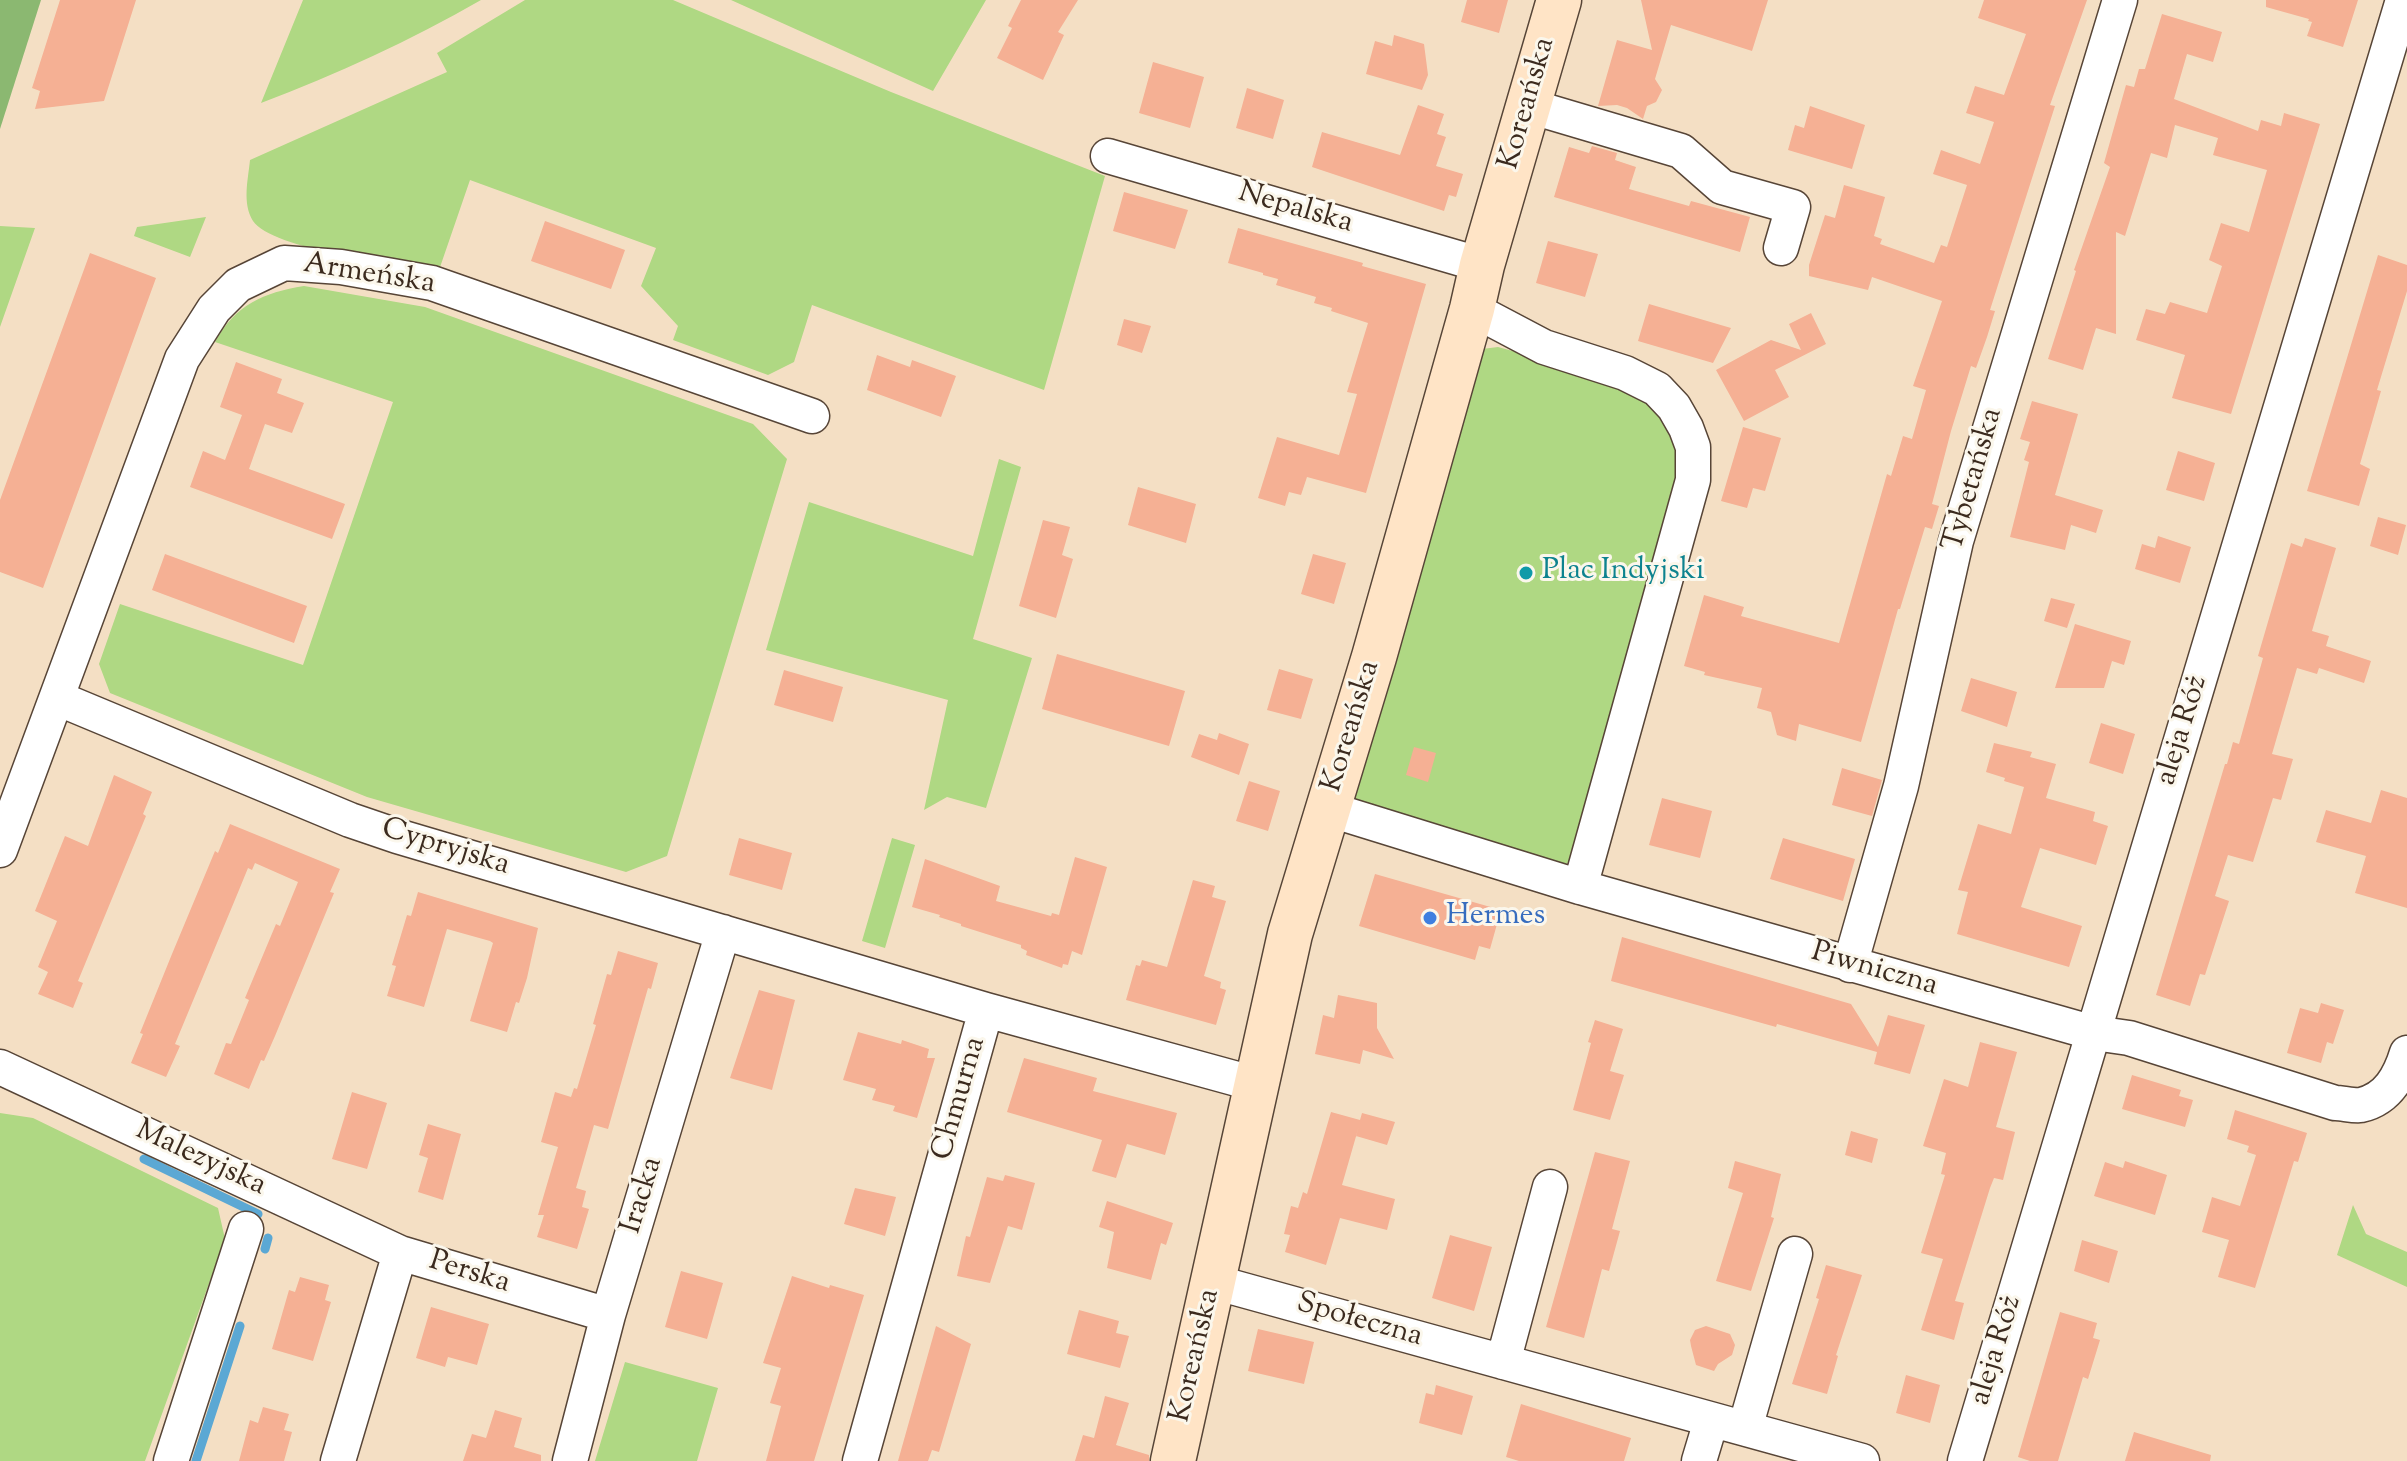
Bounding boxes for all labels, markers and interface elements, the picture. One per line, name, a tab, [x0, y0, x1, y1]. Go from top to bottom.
street label: Koreańska	[1493, 34, 1565, 174]
street label: Nepalska	[1233, 176, 1357, 244]
street label: Armeńska	[300, 248, 438, 304]
street label: Tybetańska	[1937, 404, 2013, 556]
place label: Plac Indyjski	[1542, 555, 1705, 591]
marker: Plac Indyjski	[1517, 564, 1535, 582]
street label: Koreańska	[1316, 657, 1390, 797]
street label: aleja Róż	[2150, 672, 2218, 790]
street label: Cypryjska	[377, 812, 513, 886]
place label: Hermes	[1446, 900, 1545, 936]
marker: Hermes	[1421, 909, 1439, 927]
street label: Piwniczna	[1807, 936, 1941, 1006]
street label: Chmurna	[926, 1033, 996, 1165]
street label: Malezyjska	[129, 1114, 271, 1206]
street label: Iracka	[615, 1153, 673, 1239]
street label: Perska	[424, 1245, 514, 1303]
street label: Koreańska	[1164, 1286, 1230, 1426]
street label: Społeczna	[1292, 1287, 1426, 1357]
street label: aleja Róż	[1964, 1292, 2032, 1410]

